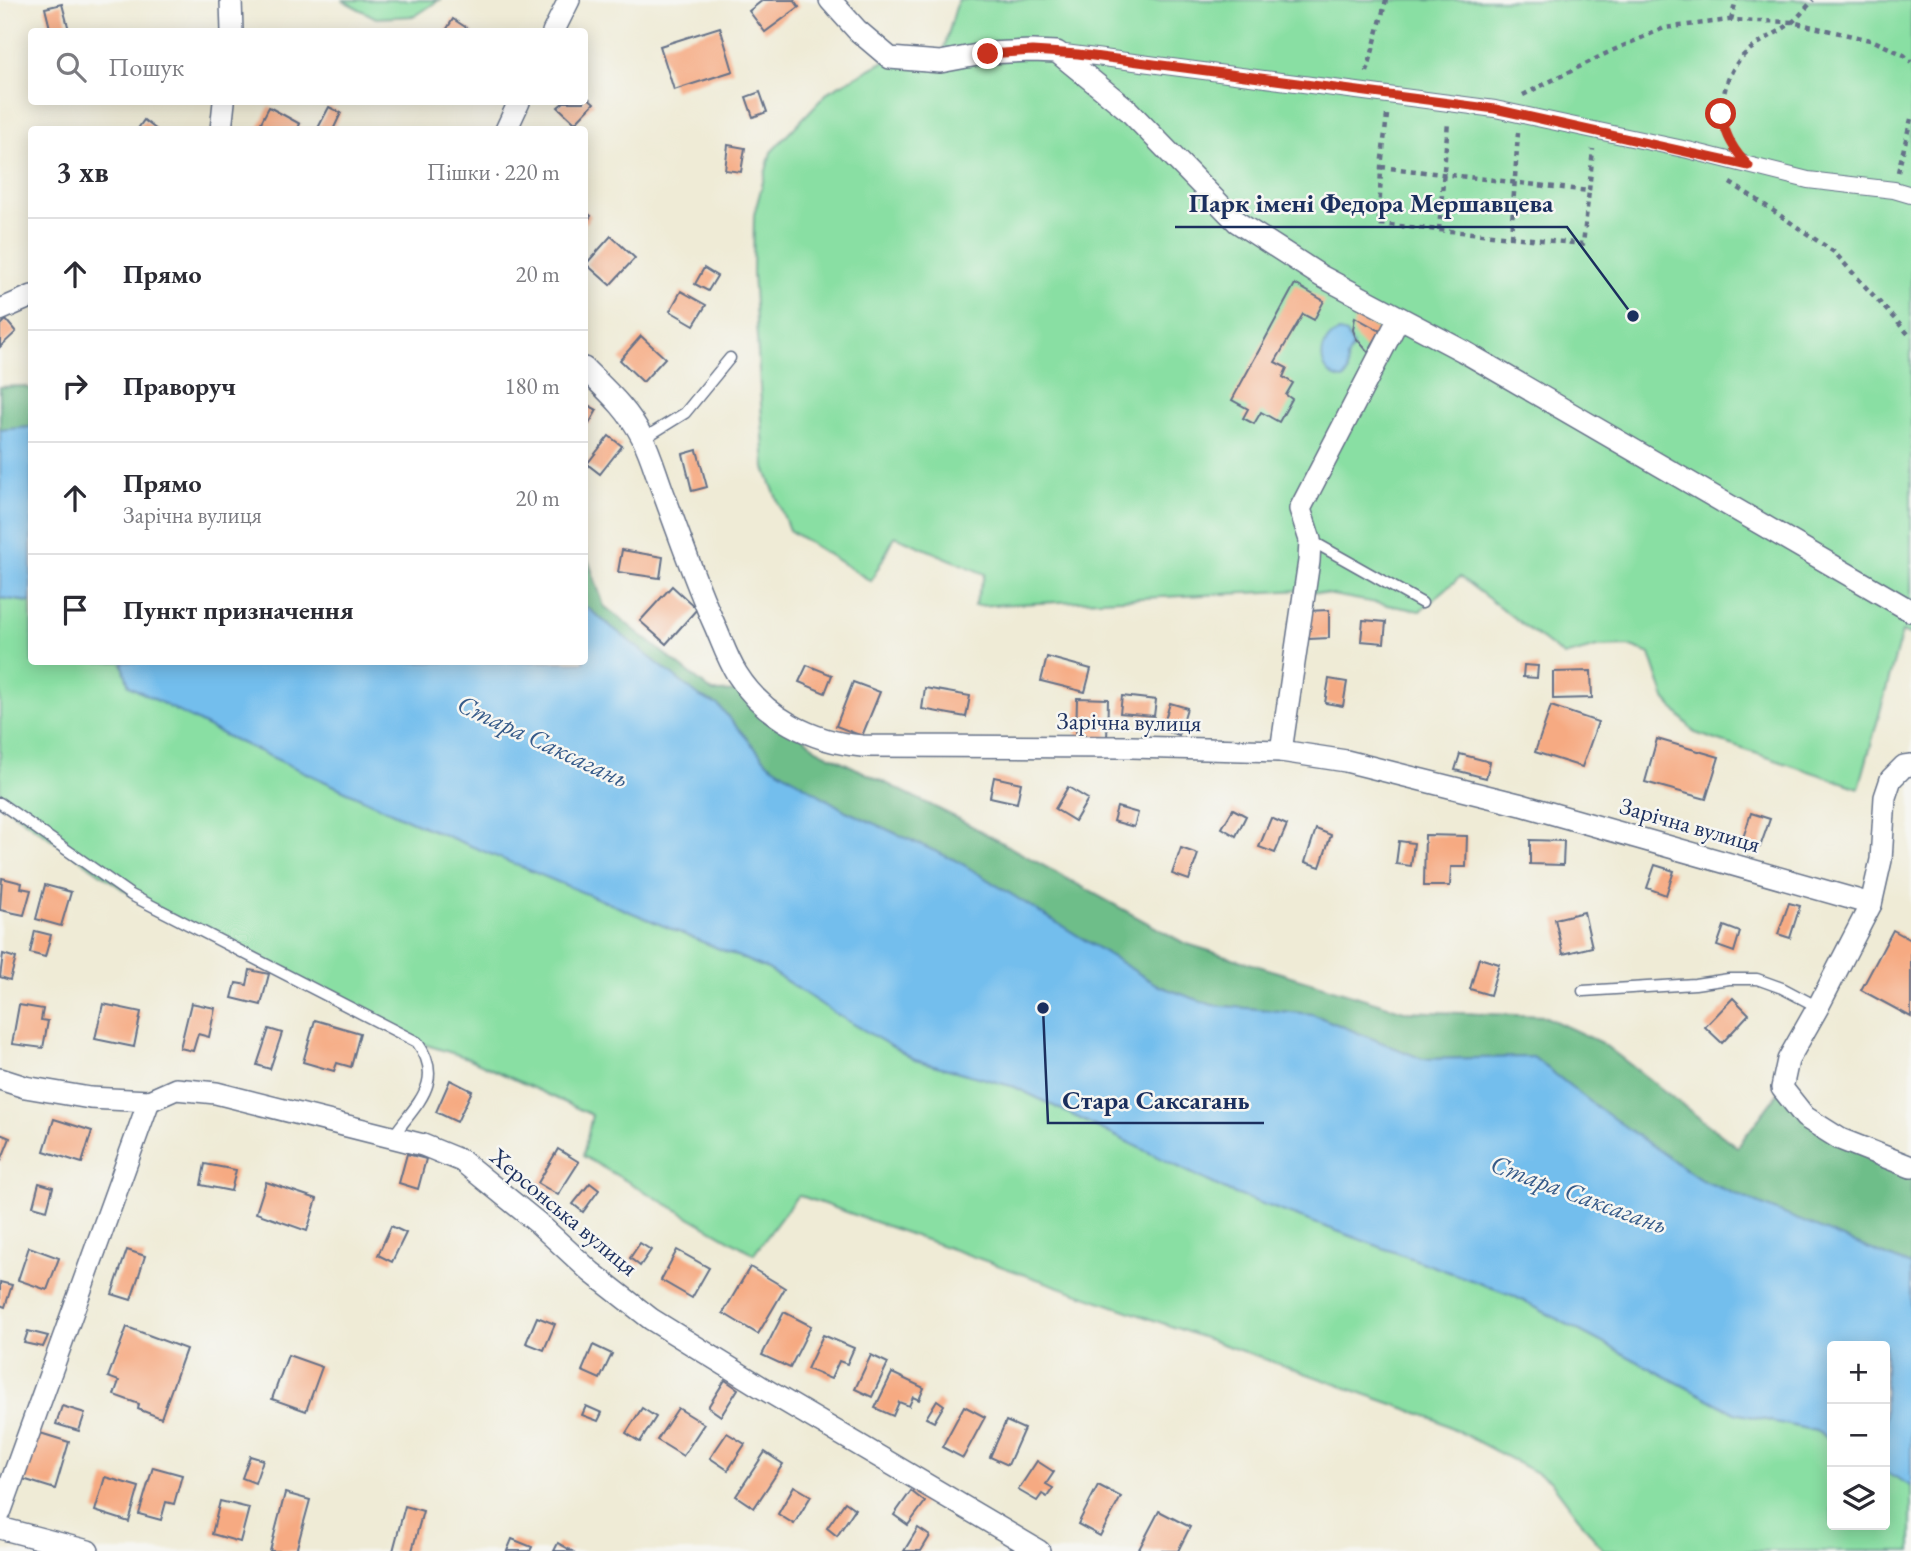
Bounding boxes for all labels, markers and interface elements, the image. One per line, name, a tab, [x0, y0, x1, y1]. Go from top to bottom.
search box	[28, 28, 588, 105]
route end	[972, 38, 1003, 69]
icon: search	[52, 48, 90, 86]
text: Пошук	[108, 50, 184, 84]
route start	[1705, 98, 1736, 129]
text: 3 хв	[56, 152, 109, 191]
text: Пішки · 220 m	[427, 157, 560, 187]
callout: Парк імені Федора Мершавцева	[1175, 180, 1567, 227]
text: Парк імені Федора Мершавцева	[1189, 186, 1554, 220]
icon: ahead	[56, 255, 94, 293]
text: Прямо	[123, 257, 202, 291]
text: 20 m	[515, 259, 560, 289]
icon: right	[56, 367, 94, 405]
text: Праворуч	[123, 369, 236, 403]
text: 180 m	[504, 371, 560, 401]
text: Прямо	[123, 466, 202, 500]
icon: ahead	[56, 479, 94, 517]
text: 20 m	[515, 483, 560, 513]
text: Зарічна вулиця	[123, 500, 262, 530]
icon: arrive	[56, 591, 94, 629]
text: Пункт призначення	[123, 593, 354, 627]
water label: Стара Саксагань	[452, 686, 634, 796]
street label: Зарічна вулиця	[1056, 705, 1202, 738]
street label: Зарічна вулиця	[1616, 790, 1764, 859]
callout: Стара Саксагань	[1048, 1076, 1264, 1123]
text: Стара Саксагань	[1062, 1083, 1250, 1117]
street label: Херсонська вулиця	[483, 1140, 645, 1283]
water label: Стара Саксагань	[1486, 1146, 1672, 1242]
map controls	[1827, 1341, 1890, 1530]
button: +	[1827, 1341, 1890, 1404]
button: −	[1827, 1404, 1890, 1467]
button: layers	[1827, 1467, 1890, 1530]

